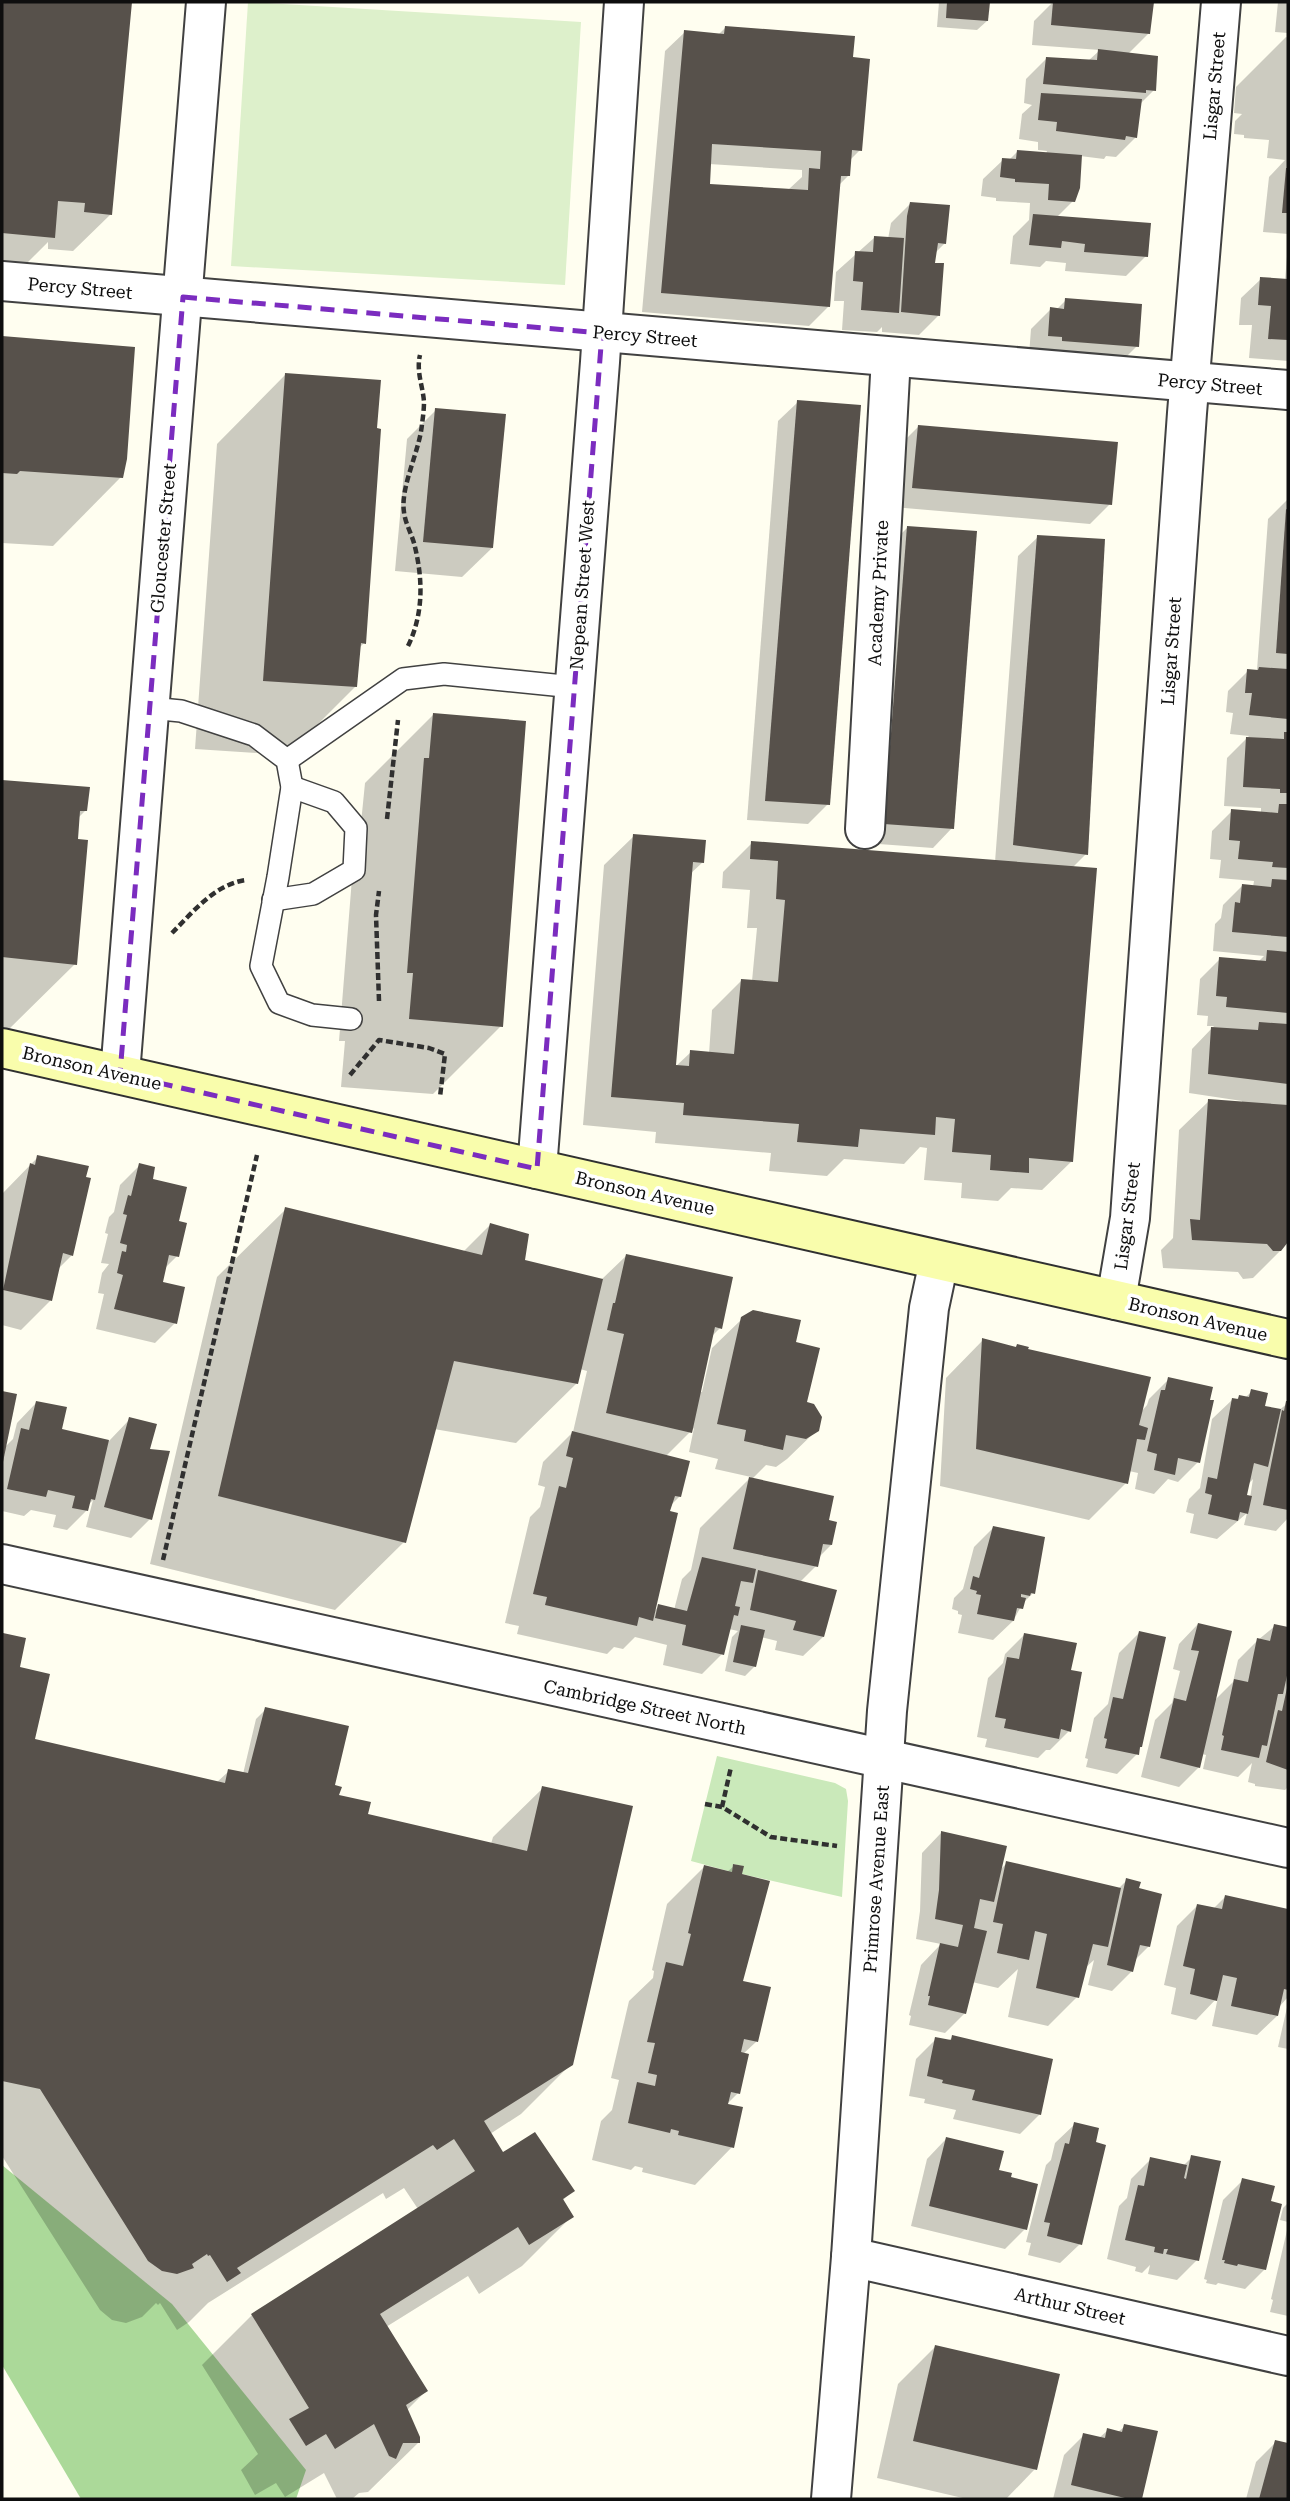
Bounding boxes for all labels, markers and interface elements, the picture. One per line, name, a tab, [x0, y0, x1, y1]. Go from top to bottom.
street label: Lisgar Street	[1199, 31, 1229, 141]
street label: Percy Street	[27, 273, 134, 303]
street label: Percy Street	[592, 321, 699, 351]
street label: Percy Street	[1157, 369, 1264, 399]
street label: Gloucester Street	[146, 462, 180, 614]
street label: Nepean Street West	[566, 499, 598, 671]
street label: Academy Private	[864, 519, 892, 666]
street label: Lisgar Street	[1157, 596, 1185, 706]
street label: Bronson Avenue	[20, 1042, 164, 1094]
street label: Lisgar Street	[1110, 1160, 1144, 1271]
street label: Bronson Avenue	[573, 1167, 717, 1219]
street label: Bronson Avenue	[1126, 1293, 1270, 1345]
street label: Cambridge Street North	[542, 1675, 749, 1739]
street label: Primrose Avenue East	[859, 1784, 893, 1974]
street label: Arthur Street	[1012, 2283, 1128, 2329]

